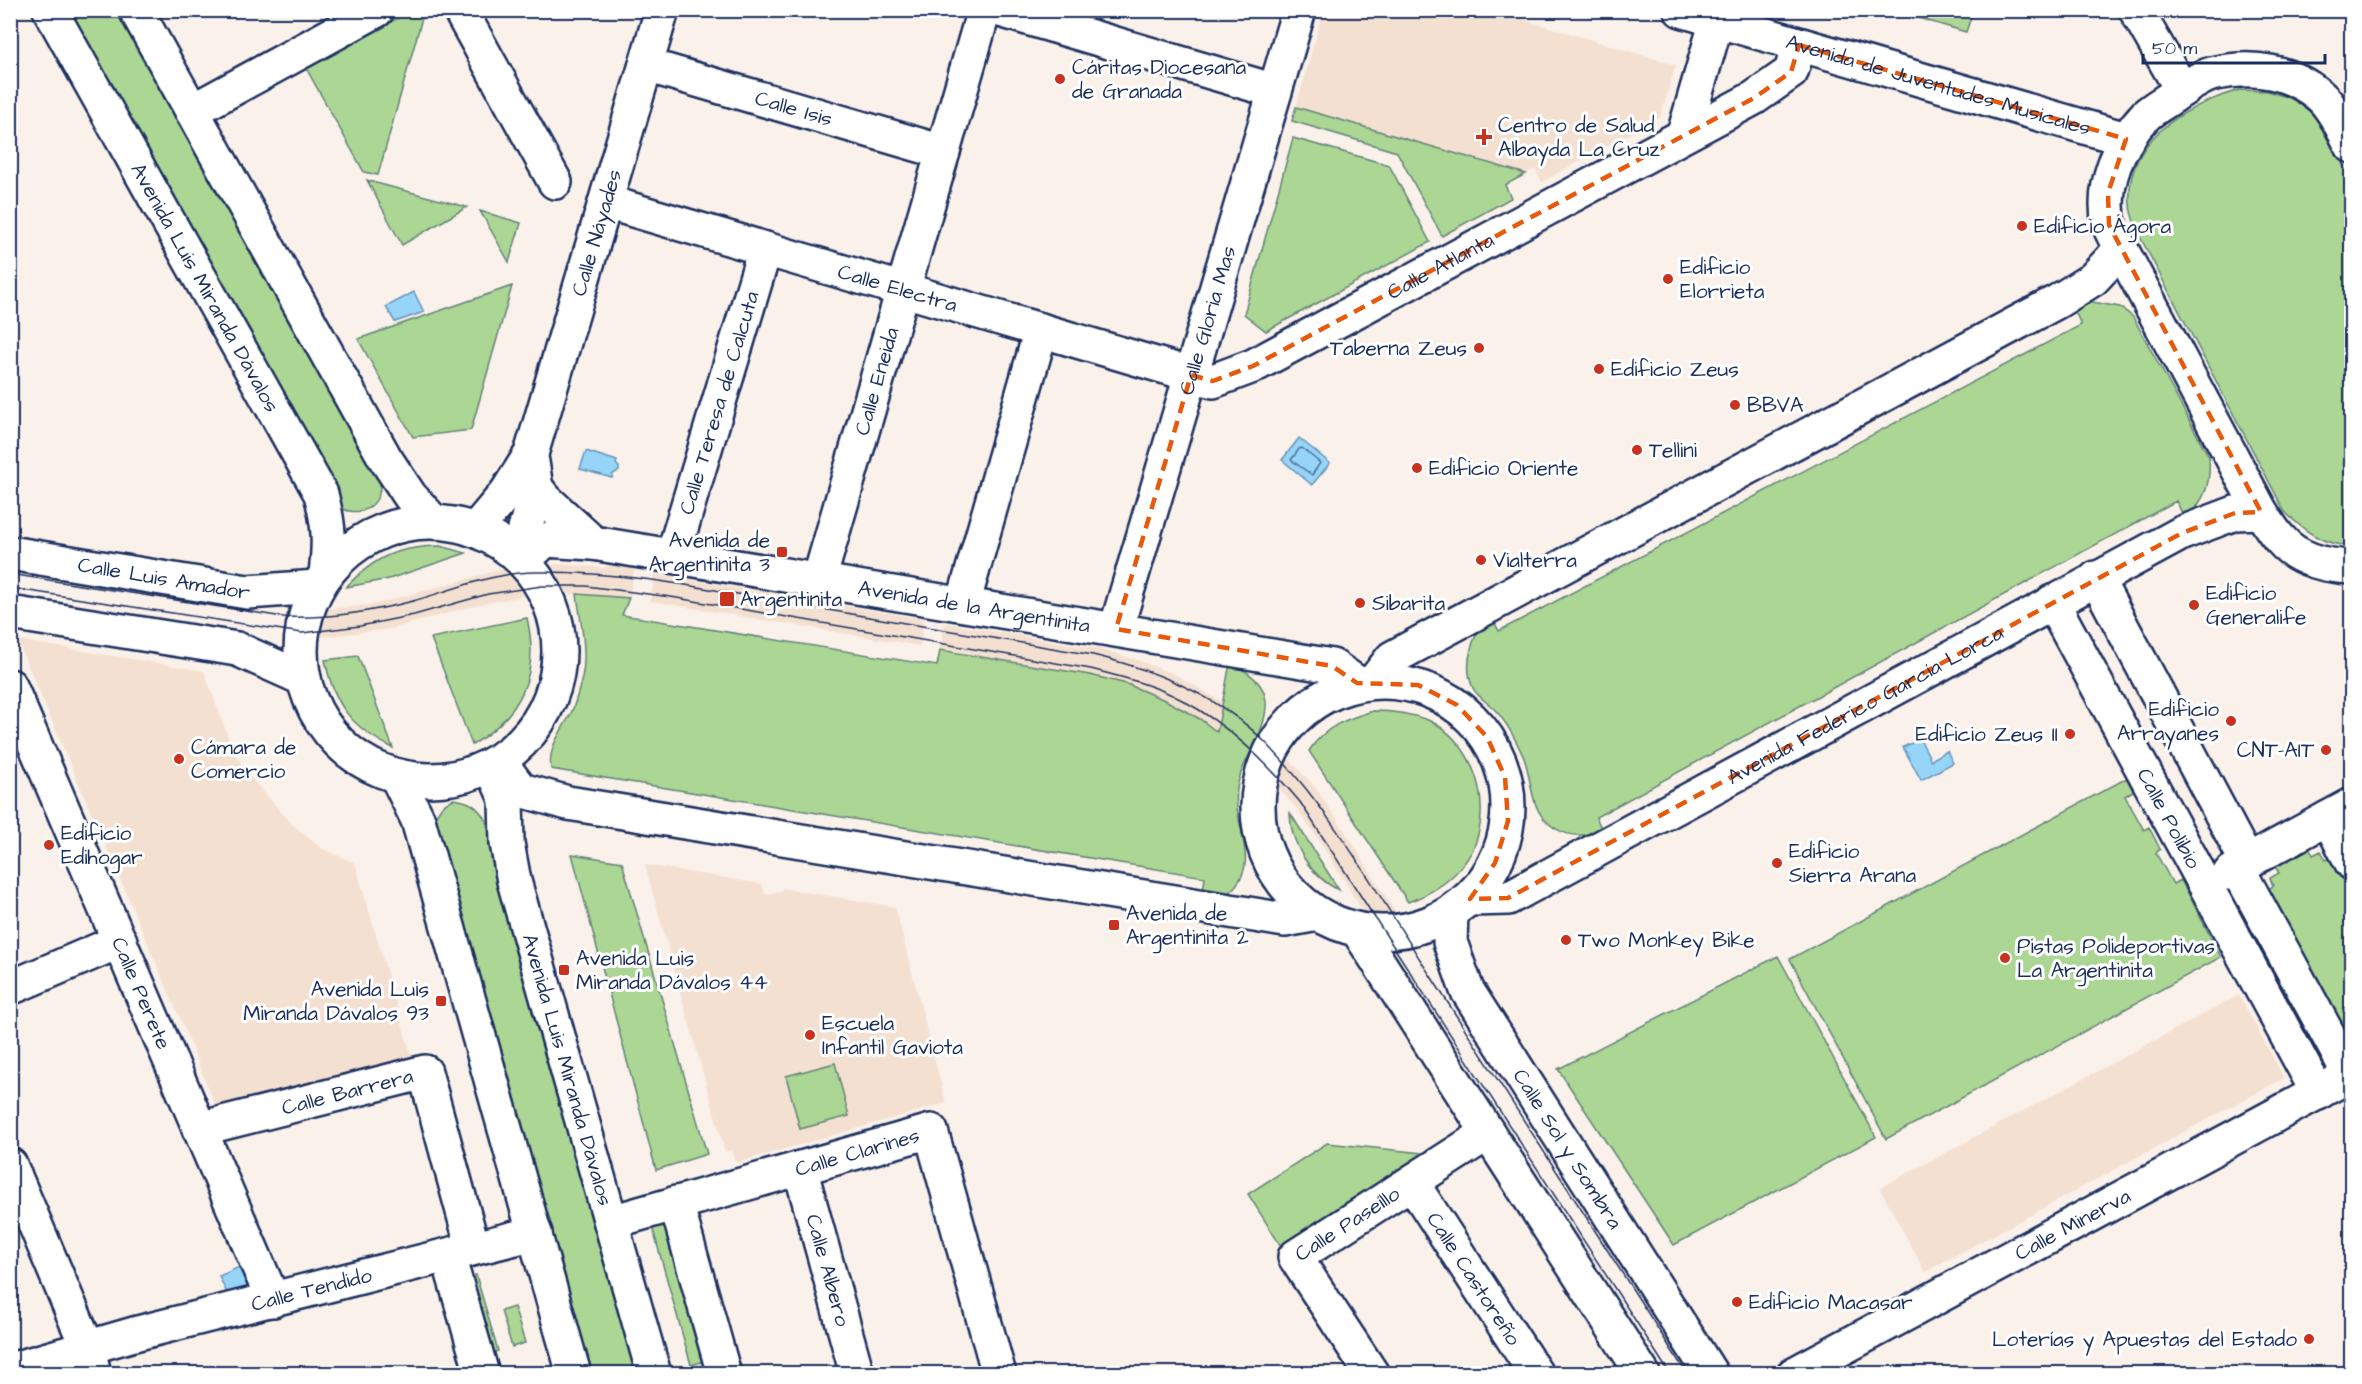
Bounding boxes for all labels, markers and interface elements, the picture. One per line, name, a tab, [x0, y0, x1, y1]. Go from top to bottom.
street label: Avenida de Juventudes Musicales	[1783, 27, 2094, 143]
scale bar	[2143, 27, 2324, 65]
text: 50 m	[2152, 36, 2197, 61]
place label: Cáritas Diocesana de Granada	[1072, 53, 1246, 106]
marker: Cáritas Diocesana de Granada	[1053, 72, 1067, 86]
street label: Calle Isis	[751, 84, 836, 134]
place label: Centro de Salud Albayda La Cruz	[1498, 111, 1660, 166]
marker: Centro de Salud Albayda La Cruz	[1475, 128, 1493, 146]
street label: Avenida Luis Miranda Dávalos	[124, 158, 286, 418]
street label: Calle Náyades	[564, 166, 629, 300]
place label: Edificio Ágora	[2034, 212, 2171, 243]
marker: Edificio Ágora	[2015, 219, 2029, 233]
street label: Calle Atlanta	[1382, 226, 1500, 307]
street label: Calle Gloria Mas	[1172, 242, 1244, 398]
place label: Edificio Elorrieta	[1680, 253, 1765, 306]
street label: Calle Electra	[834, 257, 961, 320]
marker: Edificio Elorrieta	[1661, 272, 1675, 286]
street label: Calle Teresa de Calcuta	[672, 287, 767, 518]
street label: Calle Eneida	[848, 324, 906, 439]
place label: Taberna Zeus	[1330, 334, 1467, 363]
marker: Taberna Zeus	[1472, 341, 1486, 355]
place label: Edificio Zeus	[1611, 355, 1739, 384]
marker: Edificio Zeus	[1592, 362, 1606, 376]
place label: BBVA	[1747, 391, 1804, 420]
marker: BBVA	[1728, 398, 1742, 412]
place label: Tellini	[1649, 436, 1697, 465]
marker: Tellini	[1630, 443, 1644, 457]
place label: Edificio Oriente	[1429, 454, 1578, 483]
marker: Edificio Oriente	[1410, 461, 1424, 475]
place label: Avenida de Argentinita 3	[649, 526, 770, 581]
marker: Avenida de Argentinita 3	[775, 545, 789, 559]
place label: Vialterra	[1493, 546, 1577, 575]
street label: Calle Luis Amador	[76, 550, 252, 607]
marker: Vialterra	[1474, 553, 1488, 567]
street label: Avenida de la Argentinita	[856, 573, 1093, 641]
place label: Edificio Generalife	[2206, 579, 2306, 632]
place label: Argentinita	[740, 585, 843, 616]
place label: Sibarita	[1372, 589, 1445, 618]
marker: Argentinita	[718, 590, 736, 608]
marker: Sibarita	[1353, 596, 1367, 610]
marker: Edificio Generalife	[2187, 598, 2201, 612]
street label: Avenida Federico García Lorca	[1722, 618, 2009, 792]
place label: Edificio Arrayanes	[2117, 695, 2219, 750]
marker: Edificio Arrayanes	[2224, 714, 2238, 728]
place label: Edificio Zeus II	[1915, 720, 2058, 749]
marker: Edificio Zeus II	[2063, 727, 2077, 741]
place label: Cámara de Comercio	[191, 733, 296, 786]
place label: CNT-AIT	[2237, 736, 2315, 765]
marker: CNT-AIT	[2319, 743, 2333, 757]
marker: Cámara de Comercio	[172, 752, 186, 766]
street label: Calle Polibio	[2130, 763, 2208, 874]
place label: Edificio Edihogar	[61, 819, 143, 874]
place label: Edificio Sierra Arana	[1789, 837, 1917, 890]
marker: Edificio Edihogar	[42, 838, 56, 852]
marker: Edificio Sierra Arana	[1770, 856, 1784, 870]
place label: Avenida de Argentinita 2	[1126, 899, 1249, 954]
marker: Avenida de Argentinita 2	[1107, 918, 1121, 932]
place label: Two Monkey Bike	[1578, 926, 1755, 957]
street label: Avenida Luis Miranda Dávalos	[515, 931, 620, 1209]
place label: Pistas Polideportivas La Argentinita	[2017, 932, 2215, 987]
street label: Calle Perete	[104, 933, 178, 1054]
marker: Two Monkey Bike	[1559, 933, 1573, 947]
place label: Avenida Luis Miranda Dávalos 44	[576, 944, 768, 997]
marker: Pistas Polideportivas La Argentinita	[1998, 951, 2012, 965]
marker: Avenida Luis Miranda Dávalos 44	[557, 963, 571, 977]
place label: Avenida Luis Miranda Dávalos 93	[243, 975, 429, 1028]
marker: Avenida Luis Miranda Dávalos 93	[434, 994, 448, 1008]
place label: Escuela Infantil Gaviota	[822, 1009, 963, 1062]
marker: Escuela Infantil Gaviota	[803, 1028, 817, 1042]
street label: Calle Barrera	[279, 1061, 417, 1123]
street label: Calle Sol y Sombra	[1506, 1063, 1629, 1235]
street label: Calle Clarines	[792, 1121, 923, 1184]
street label: Calle Paseíllo	[1289, 1179, 1406, 1268]
street label: Calle Minerva	[2010, 1182, 2136, 1268]
street label: Calle Castoreño	[1420, 1207, 1528, 1351]
street label: Calle Albero	[798, 1211, 857, 1330]
street label: Calle Tendido	[248, 1261, 375, 1319]
place label: Edificio Macasar	[1749, 1288, 1913, 1317]
marker: Edificio Macasar	[1730, 1295, 1744, 1309]
place label: Loterías y Apuestas del Estado	[1992, 1325, 2297, 1356]
marker: Loterías y Apuestas del Estado	[2302, 1332, 2316, 1346]

